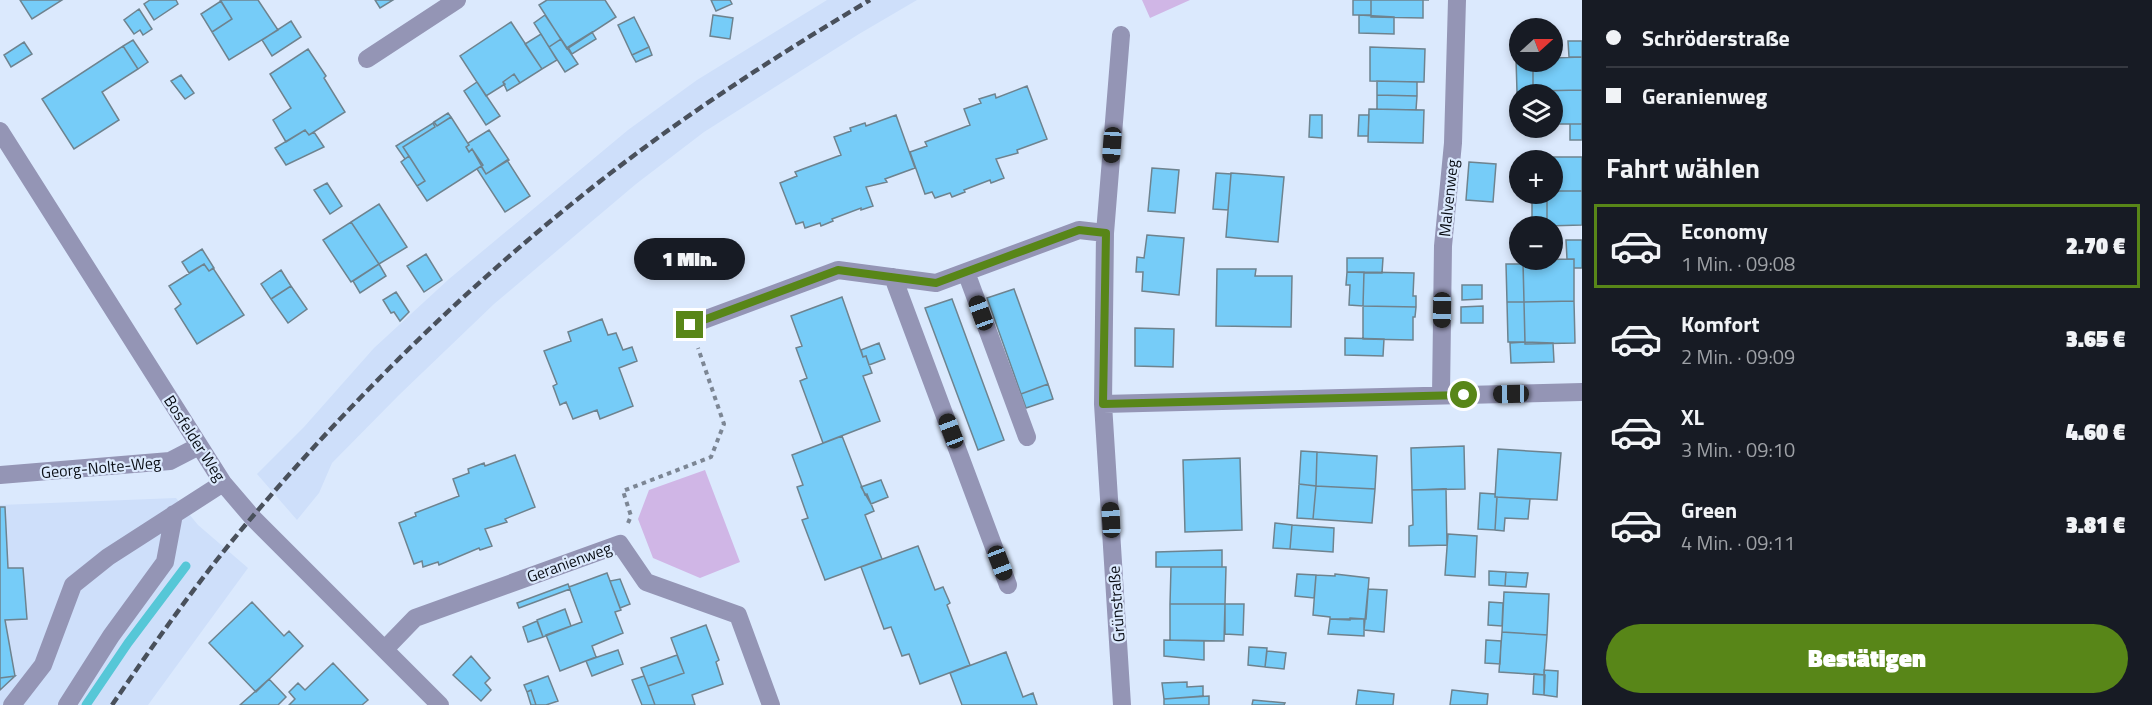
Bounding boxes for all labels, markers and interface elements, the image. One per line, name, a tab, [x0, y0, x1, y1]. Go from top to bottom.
north arrow	[1509, 18, 1563, 72]
map controls	[1509, 18, 1563, 270]
text: Schröderstraße	[1642, 21, 1790, 55]
text: Geranienweg	[1642, 79, 1767, 113]
button: layers	[1509, 84, 1563, 138]
car	[1102, 126, 1122, 164]
text: Fahrt wählen	[1606, 147, 1760, 188]
button: +	[1509, 150, 1563, 204]
street label: Malvenweg	[1432, 158, 1464, 238]
text: Economy	[1681, 214, 1768, 248]
button: −	[1509, 216, 1563, 270]
icon: car	[1609, 219, 1663, 273]
text: 2.70 €	[2066, 229, 2125, 263]
callout: 1 Min.	[634, 238, 746, 280]
text: 1 Min.	[662, 243, 717, 274]
text: 1 Min. · 09:08	[1681, 248, 1795, 279]
car	[1433, 292, 1451, 328]
car	[966, 293, 996, 333]
text: Komfort	[1681, 307, 1760, 341]
route end	[676, 311, 703, 338]
icon: car	[1609, 312, 1663, 366]
text: 3.65 €	[2066, 322, 2125, 356]
text: 2 Min. · 09:09	[1681, 341, 1795, 372]
route start	[1450, 381, 1477, 408]
car	[1493, 385, 1529, 403]
street label: Bosfelder Weg	[158, 390, 232, 486]
text: XL	[1681, 400, 1704, 434]
icon: car	[1609, 405, 1663, 459]
car	[936, 411, 966, 451]
text: 4.60 €	[2066, 415, 2125, 449]
text: 3 Min. · 09:10	[1681, 434, 1795, 465]
street label: Georg-Nolte-Weg	[40, 450, 162, 484]
text: Green	[1681, 493, 1737, 527]
icon: car	[1609, 498, 1663, 552]
car	[1101, 502, 1121, 538]
text: 3.81 €	[2066, 508, 2125, 542]
text: 4 Min. · 09:11	[1681, 527, 1795, 558]
street label: Geranienweg	[523, 536, 615, 588]
car	[985, 543, 1015, 583]
street label: Grünstraße	[1101, 565, 1131, 643]
button: Bestätigen	[1606, 624, 2128, 693]

